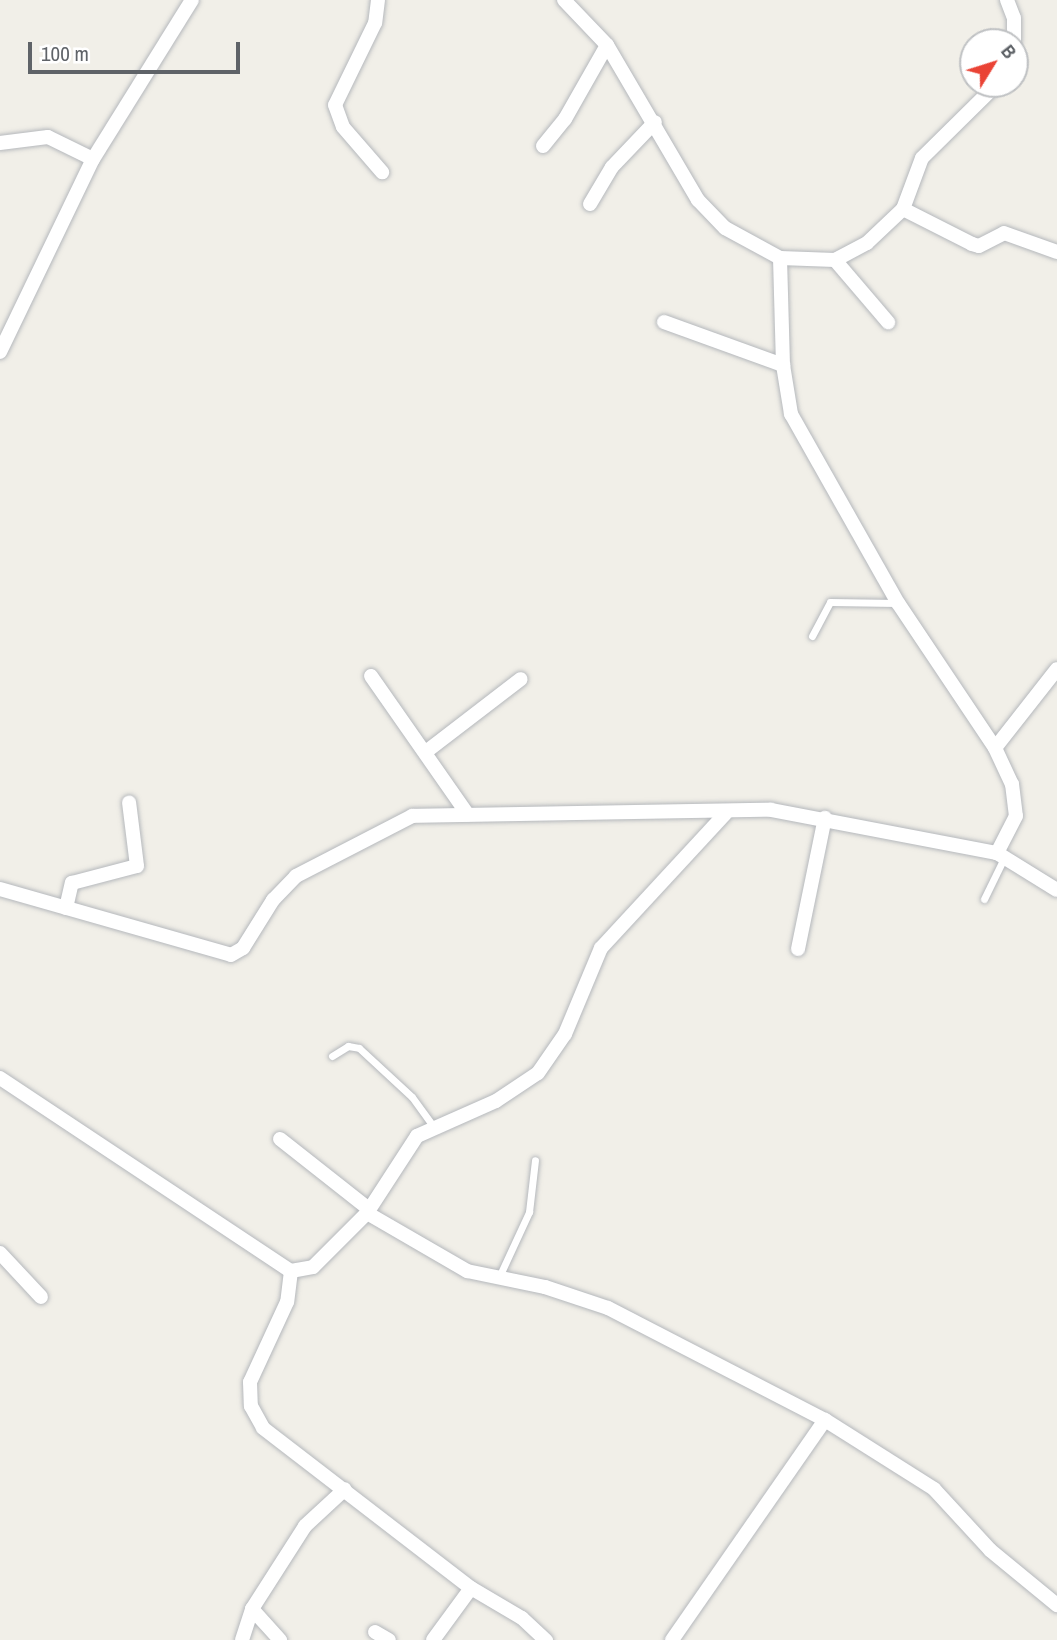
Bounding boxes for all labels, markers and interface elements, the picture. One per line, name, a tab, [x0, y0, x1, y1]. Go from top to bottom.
scale bar	[32, 28, 243, 72]
north arrow	[959, 28, 1029, 98]
text: 100 m	[41, 39, 89, 68]
text: B	[995, 39, 1023, 64]

